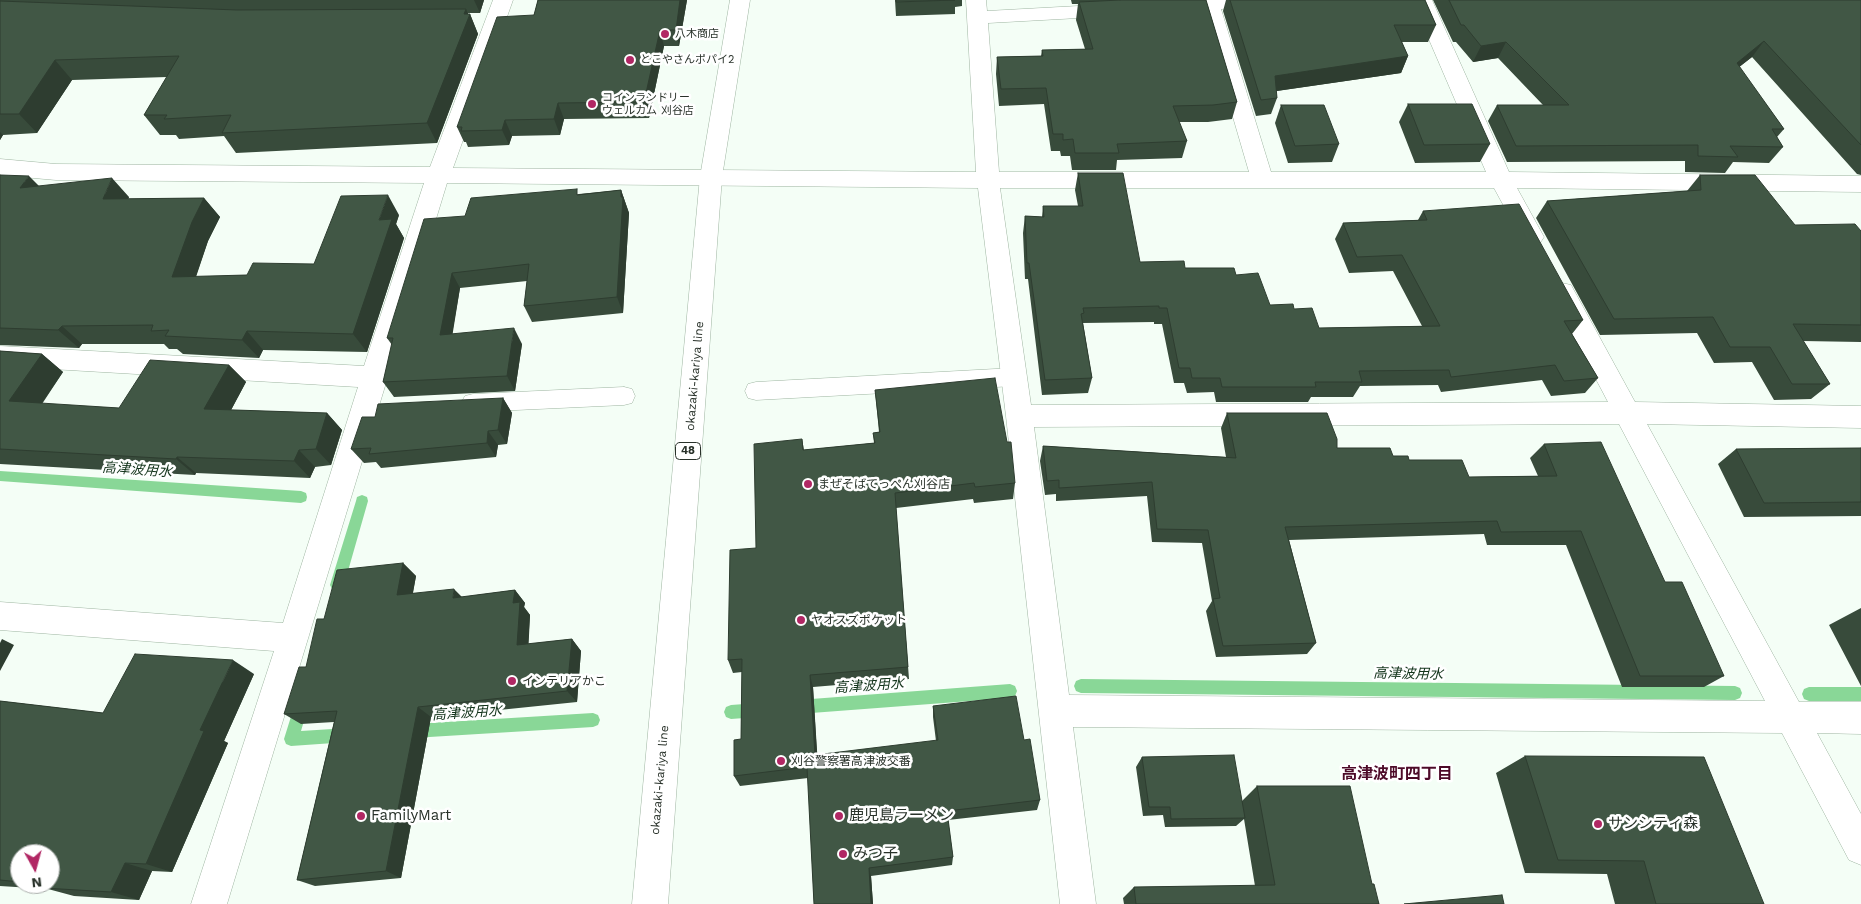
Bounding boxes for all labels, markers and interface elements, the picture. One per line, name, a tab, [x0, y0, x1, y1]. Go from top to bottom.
place label: 八木商店	[675, 27, 719, 41]
marker: 八木商店	[659, 28, 671, 40]
place label: とこやさんポパイ2	[640, 53, 734, 67]
marker: とこやさんポパイ2	[624, 54, 636, 66]
place label: コインランドリー ウェルカム 刈谷店	[602, 91, 694, 117]
marker: コインランドリー ウェルカム 刈谷店	[586, 98, 598, 110]
street label: okazaki-kariya line	[683, 321, 707, 431]
road number: 48	[676, 442, 700, 460]
water label: 高津波用水	[101, 459, 173, 481]
place label: まぜそばてっぺん刈谷店	[818, 477, 950, 491]
marker: まぜそばてっぺん刈谷店	[802, 478, 814, 490]
place label: ヤオスズポケット	[811, 613, 907, 627]
marker: ヤオスズポケット	[795, 614, 807, 626]
water label: 高津波用水	[1373, 665, 1443, 683]
place label: インテリアかこ	[522, 674, 606, 688]
marker: インテリアかこ	[506, 675, 518, 687]
water label: 高津波用水	[833, 675, 905, 697]
water label: 高津波用水	[431, 702, 503, 724]
street label: okazaki-kariya line	[648, 725, 672, 835]
place label: 刈谷警察署高津波交番	[791, 754, 911, 768]
marker: 刈谷警察署高津波交番	[775, 755, 787, 767]
district label: 高津波町四丁目	[1341, 764, 1453, 784]
place label: FamilyMart	[371, 807, 451, 825]
place label: 鹿児島ラーメン	[849, 807, 954, 825]
marker: FamilyMart	[355, 810, 367, 822]
marker: 鹿児島ラーメン	[833, 810, 845, 822]
place label: サンシティ森	[1608, 815, 1698, 833]
marker: サンシティ森	[1592, 818, 1604, 830]
north arrow	[10, 844, 60, 894]
place label: みつ子	[853, 845, 898, 863]
marker: みつ子	[837, 848, 849, 860]
text: N	[31, 874, 43, 891]

